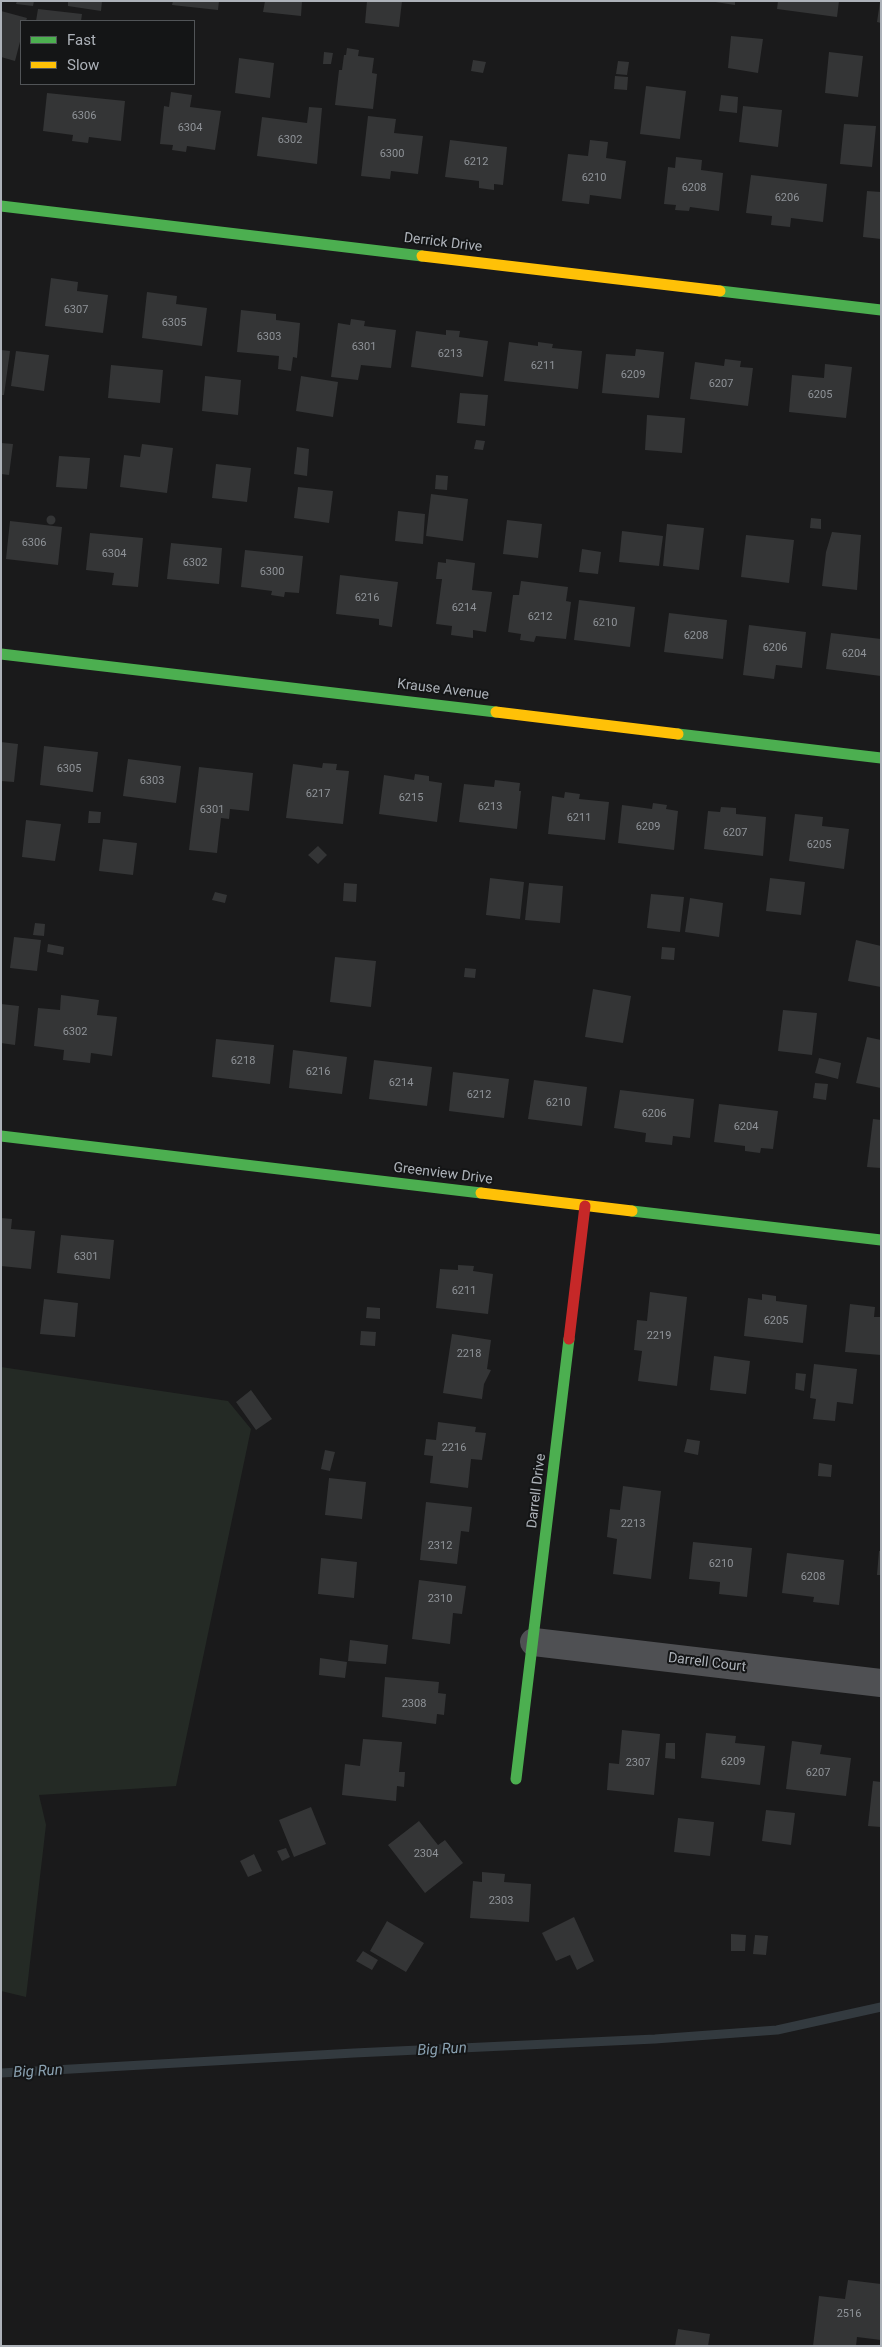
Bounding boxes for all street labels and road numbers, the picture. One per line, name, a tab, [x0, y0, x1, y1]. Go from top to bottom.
street label: Derrick Drive	[403, 230, 483, 256]
street label: Krause Avenue	[396, 676, 490, 704]
street label: Greenview Drive	[392, 1160, 494, 1188]
street label: Darrell Drive	[524, 1453, 550, 1529]
street label: Darrell Court	[667, 1650, 747, 1676]

